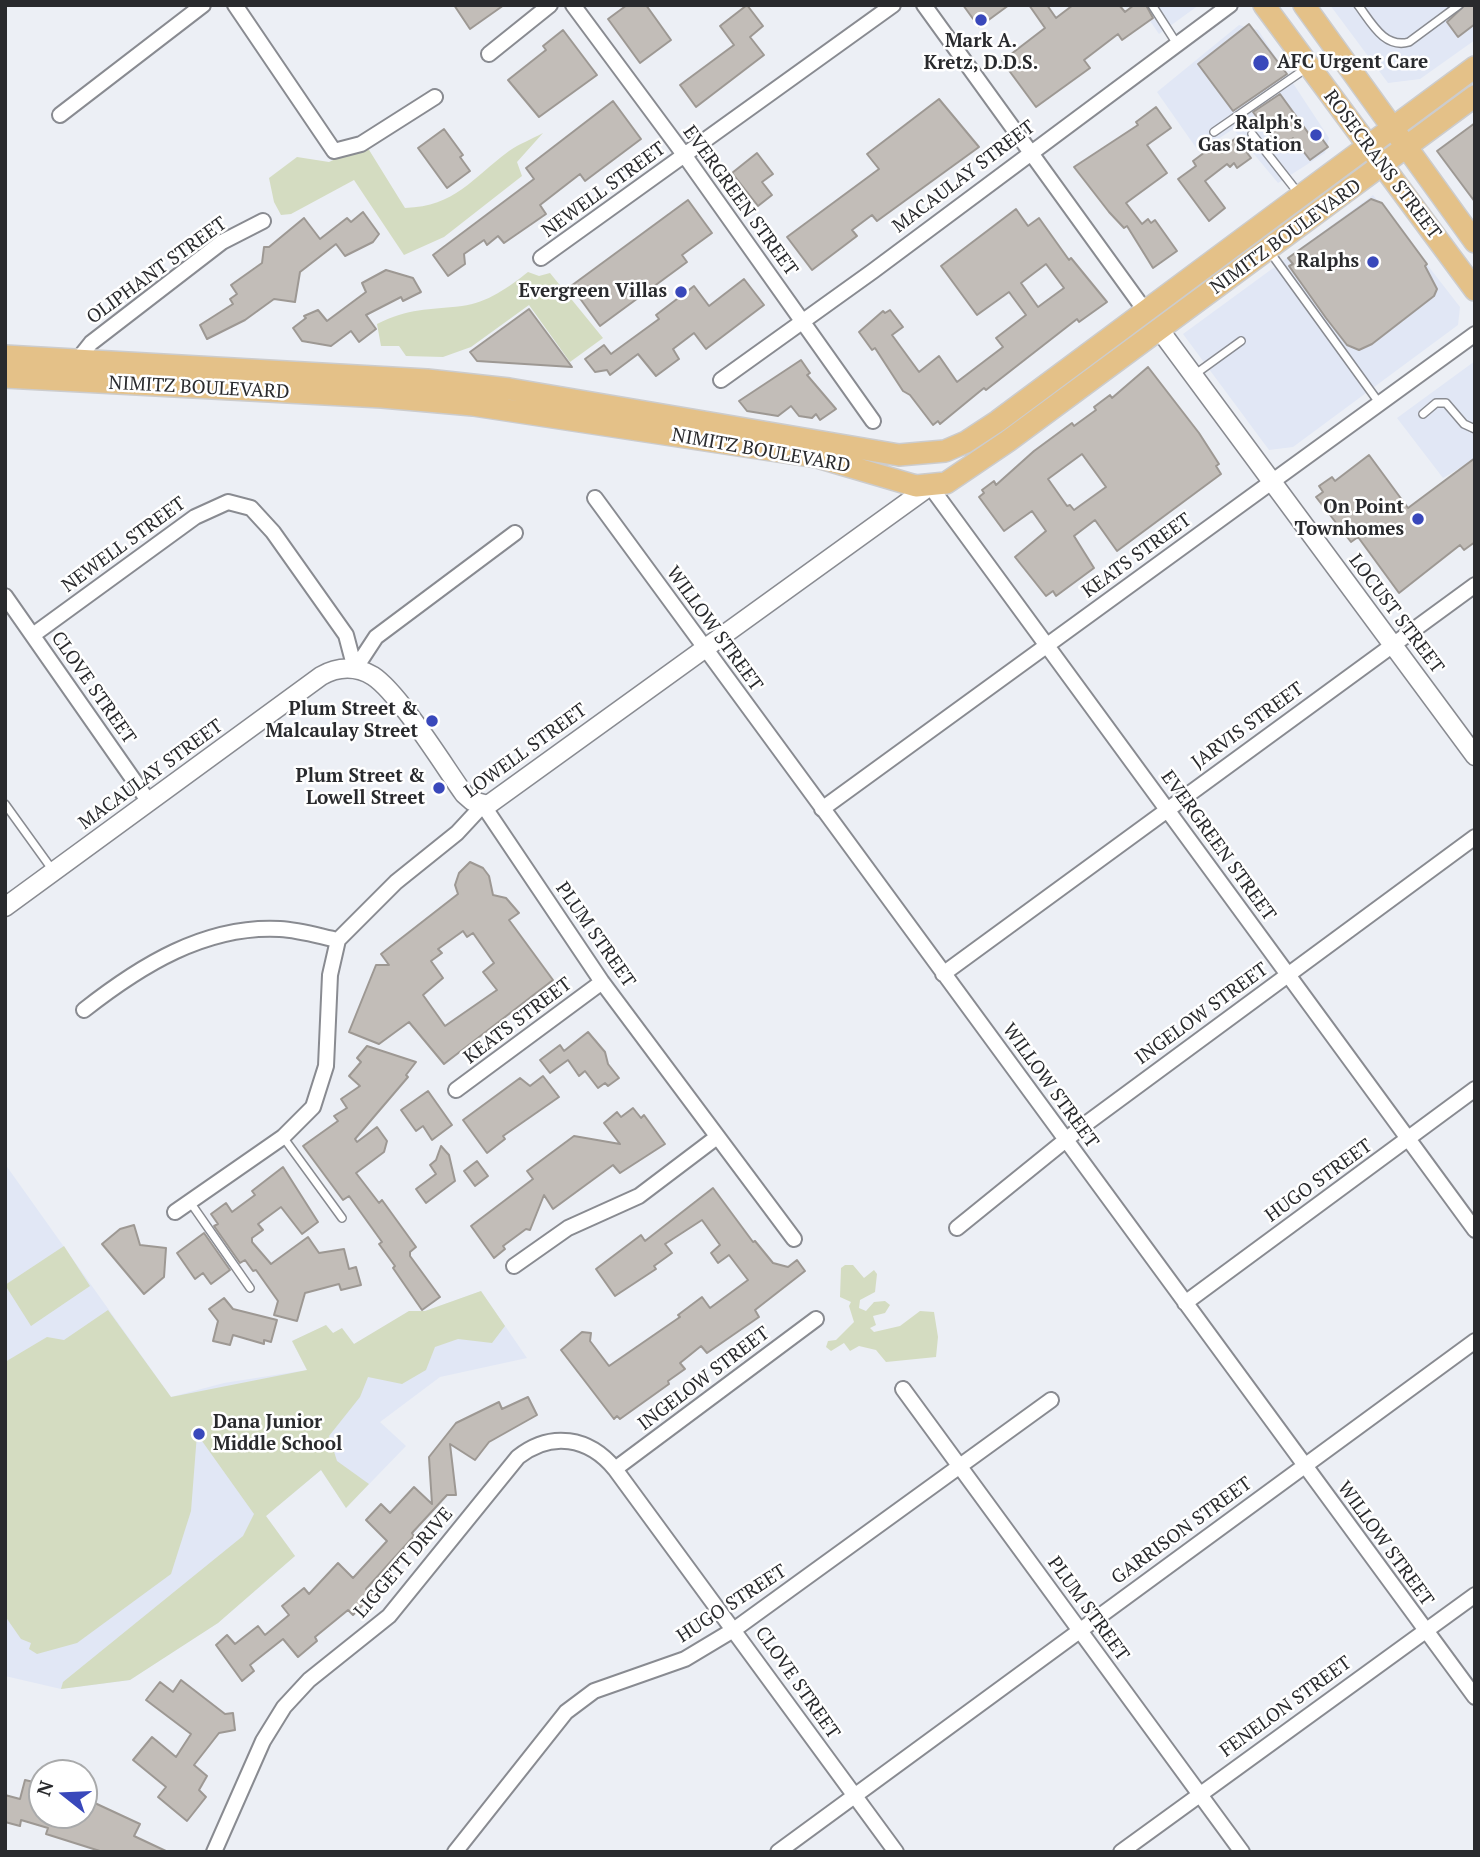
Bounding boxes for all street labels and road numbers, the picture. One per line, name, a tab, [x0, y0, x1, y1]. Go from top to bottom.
street label: ROSECRANS STREET	[1319, 86, 1445, 244]
street label: MACAULAY STREET	[888, 116, 1040, 238]
street label: EVERGREEN STREET	[678, 121, 802, 281]
street label: NEWELL STREET	[538, 138, 670, 242]
street label: NIMITZ BOULEVARD	[1206, 175, 1366, 299]
street label: OLIPHANT STREET	[83, 213, 231, 329]
street label: NIMITZ BOULEVARD	[108, 372, 290, 404]
street label: NIMITZ BOULEVARD	[670, 424, 852, 478]
street label: NEWELL STREET	[58, 493, 190, 597]
street label: KEATS STREET	[1078, 509, 1196, 603]
street label: LOCUST STREET	[1344, 550, 1448, 678]
street label: WILLOW STREET	[661, 562, 767, 696]
street label: CLOVE STREET	[46, 627, 140, 749]
street label: JARVIS STREET	[1188, 678, 1308, 774]
street label: LOWELL STREET	[460, 699, 592, 803]
street label: MACAULAY STREET	[75, 715, 227, 835]
street label: EVERGREEN STREET	[1156, 766, 1280, 926]
street label: PLUM STREET	[550, 878, 640, 992]
street label: INGELOW STREET	[1131, 958, 1273, 1070]
street label: KEATS STREET	[460, 973, 576, 1069]
street label: WILLOW STREET	[997, 1019, 1103, 1153]
street label: HUGO STREET	[1261, 1135, 1377, 1227]
street label: INGELOW STREET	[634, 1322, 774, 1436]
street label: GARRISON STREET	[1107, 1473, 1257, 1589]
street label: WILLOW STREET	[1332, 1477, 1438, 1611]
street label: LIGGETT DRIVE	[350, 1503, 458, 1623]
street label: PLUM STREET	[1042, 1552, 1134, 1666]
street label: HUGO STREET	[673, 1560, 791, 1648]
street label: CLOVE STREET	[750, 1622, 844, 1744]
street label: FENELON STREET	[1216, 1652, 1356, 1762]

